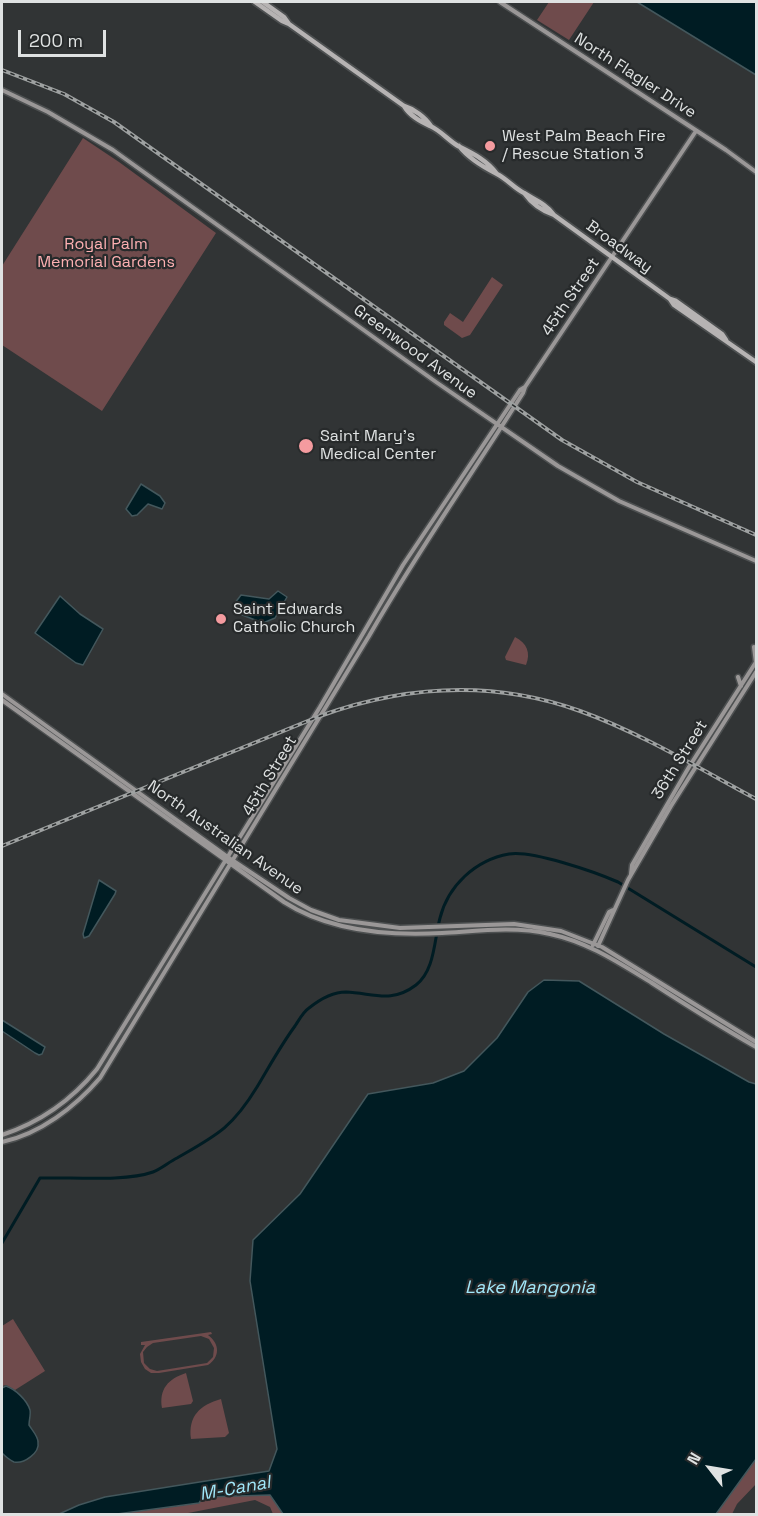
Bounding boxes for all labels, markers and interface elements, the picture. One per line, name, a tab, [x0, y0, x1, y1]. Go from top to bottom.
scale bar	[21, 18, 110, 56]
text: 200 m	[29, 29, 83, 52]
street label: North Flagler Drive	[570, 29, 700, 123]
place label: West Palm Beach Fire / Rescue Station 3	[502, 127, 666, 165]
marker: West Palm Beach Fire / Rescue Station 3	[483, 139, 497, 153]
street label: Broadway	[582, 217, 656, 277]
park label: Royal Palm Memorial Gardens	[37, 235, 175, 273]
street label: 45th Street	[538, 254, 604, 340]
street label: Greenwood Avenue	[349, 301, 481, 403]
place label: Saint Mary's Medical Center	[320, 427, 436, 465]
marker: Saint Mary's Medical Center	[297, 437, 315, 455]
place label: Saint Edwards Catholic Church	[233, 600, 355, 638]
marker: Saint Edwards Catholic Church	[214, 612, 228, 626]
street label: 36th Street	[648, 717, 712, 803]
street label: 45th Street	[239, 733, 301, 819]
street label: North Australian Avenue	[143, 777, 307, 899]
water label: Lake Mangonia	[465, 1277, 595, 1299]
north arrow	[680, 1438, 740, 1498]
text: N	[682, 1448, 706, 1468]
water label: M-Canal	[198, 1472, 272, 1506]

